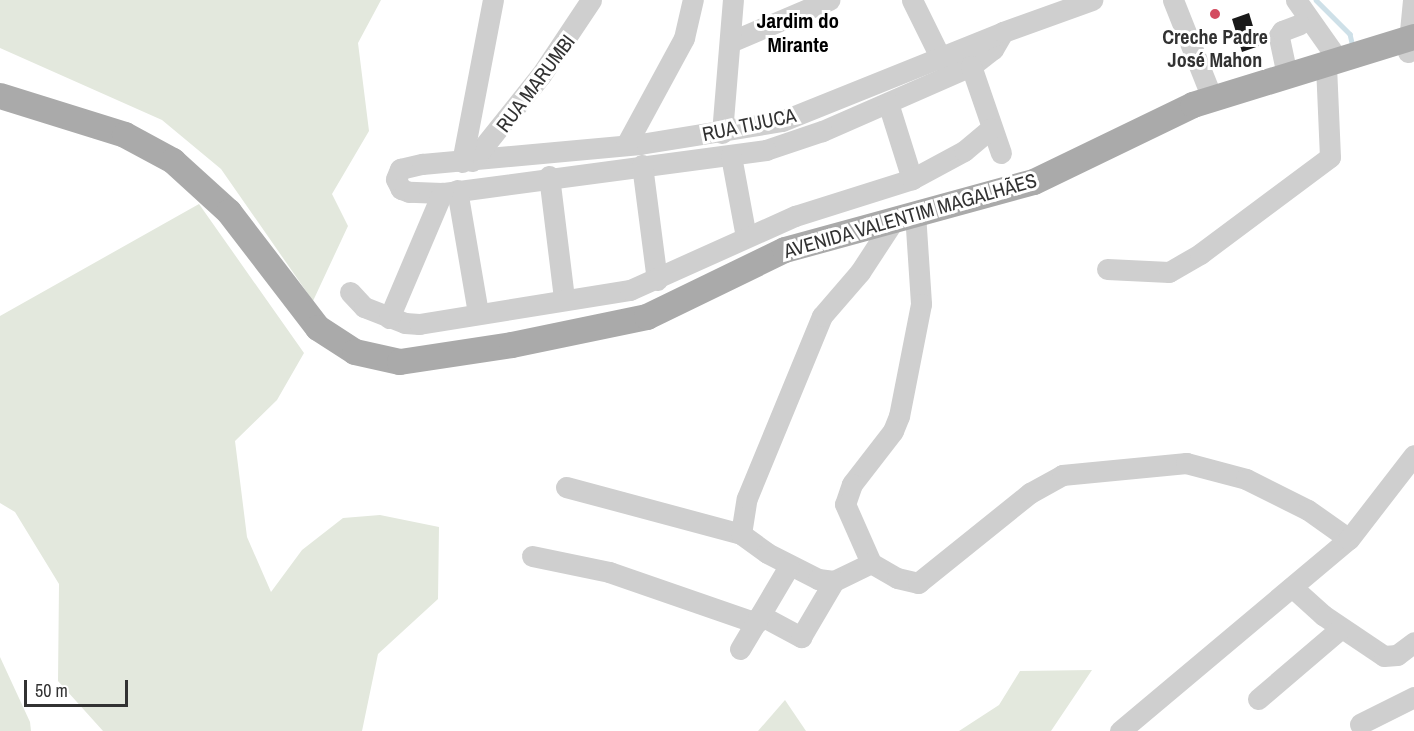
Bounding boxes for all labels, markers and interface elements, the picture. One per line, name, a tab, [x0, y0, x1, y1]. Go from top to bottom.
marker: Creche Padre José Mahon	[1208, 7, 1222, 21]
district label: Jardim do Mirante	[757, 8, 839, 58]
place label: Creche Padre José Mahon	[1162, 24, 1268, 71]
street label: RUA MARUMBI	[490, 29, 580, 137]
street label: RUA TIJUCA	[699, 102, 799, 146]
street label: AVENIDA VALENTIM MAGALHÃES	[780, 167, 1040, 263]
scale bar	[27, 668, 130, 706]
text: 50 m	[35, 678, 68, 703]

